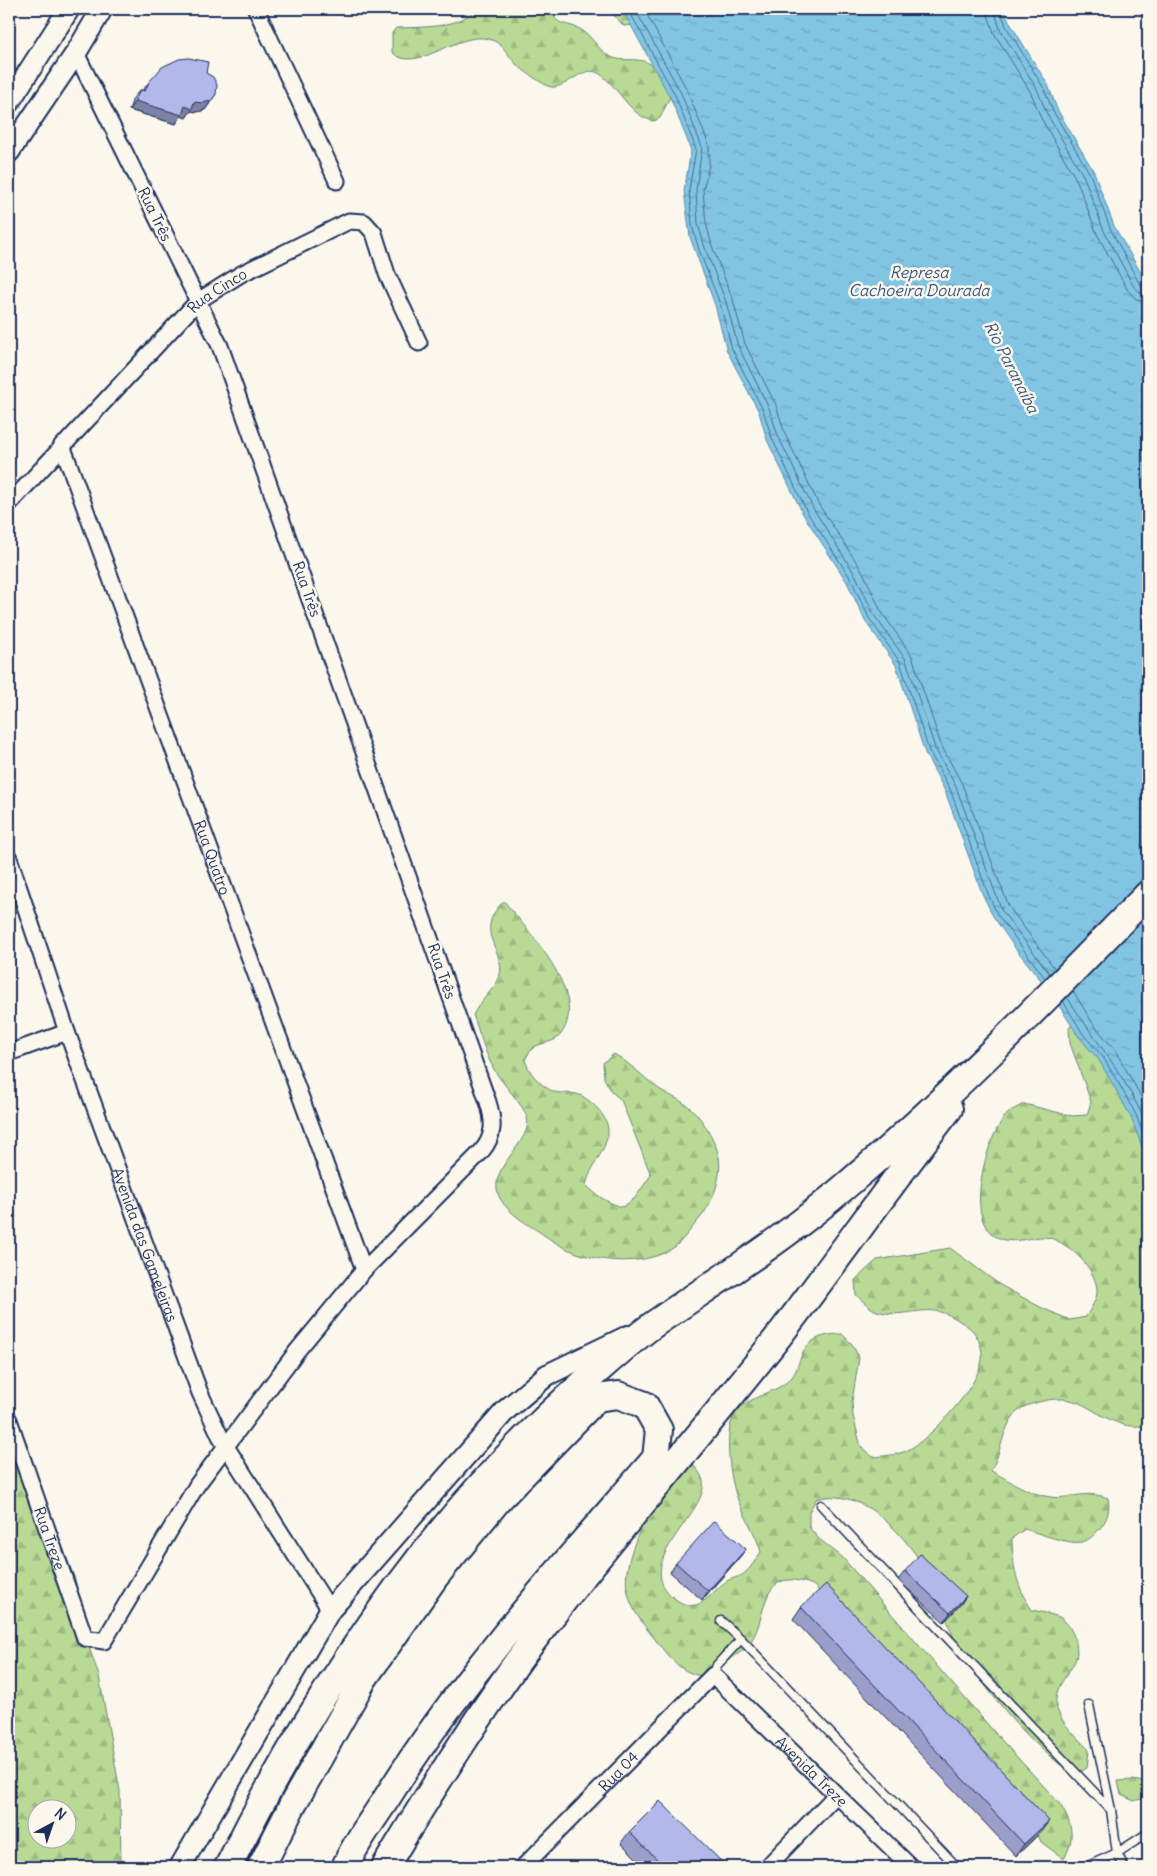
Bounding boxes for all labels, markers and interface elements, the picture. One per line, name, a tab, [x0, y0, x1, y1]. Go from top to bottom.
street label: Rua Três	[134, 184, 176, 244]
water label: Represa Cachoeira Dourada	[849, 262, 990, 300]
street label: Rua Cinco	[183, 263, 250, 317]
water label: Rio Paranaíba	[980, 318, 1044, 417]
street label: Rua Três	[289, 559, 325, 620]
street label: Rua Quatro	[191, 817, 235, 897]
street label: Rua Três	[424, 941, 460, 1002]
street label: Avenida das Gameleiras	[108, 1165, 182, 1324]
street label: Rua Treze	[30, 1504, 70, 1572]
street label: Avenida Treze	[772, 1732, 852, 1810]
street label: Rua 04	[594, 1747, 642, 1795]
north arrow	[28, 1798, 78, 1848]
text: N	[51, 1804, 70, 1824]

